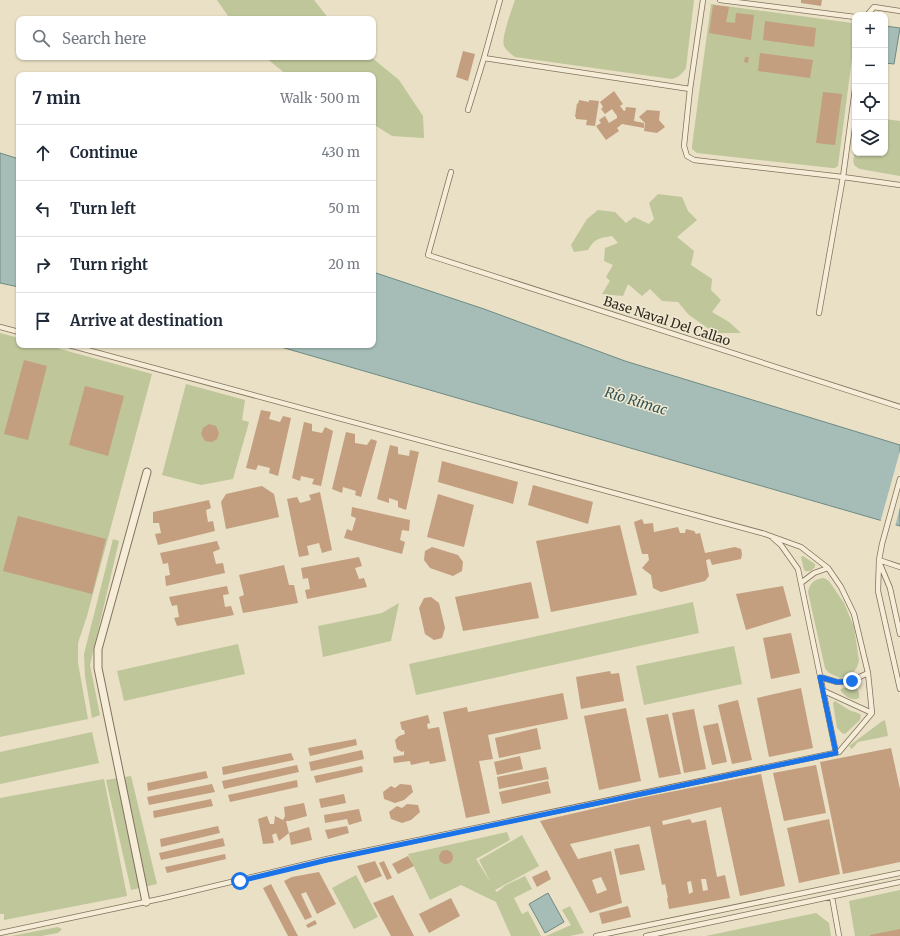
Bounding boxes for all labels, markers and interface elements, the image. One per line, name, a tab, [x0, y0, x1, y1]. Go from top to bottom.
map controls	[852, 12, 888, 156]
button: +	[852, 12, 888, 48]
search box	[16, 16, 376, 60]
icon: search	[30, 27, 52, 49]
text: Search here	[62, 29, 146, 48]
button: −	[852, 48, 888, 84]
button: locate	[852, 84, 888, 120]
text: 7 min	[32, 87, 81, 109]
text: Walk · 500 m	[280, 90, 360, 107]
button: layers	[852, 120, 888, 156]
icon: ahead	[32, 142, 54, 164]
text: Continue	[70, 143, 138, 162]
text: 430 m	[321, 144, 360, 161]
icon: left	[32, 198, 54, 220]
text: Turn left	[70, 199, 136, 218]
text: 50 m	[328, 200, 360, 217]
icon: right	[32, 254, 54, 276]
text: Turn right	[70, 255, 148, 274]
text: 20 m	[328, 256, 360, 273]
street label: Base Naval Del Callao	[601, 292, 733, 350]
icon: arrive	[32, 310, 54, 332]
text: Arrive at destination	[70, 311, 223, 330]
water label: Río Rímac	[602, 383, 670, 419]
route end	[843, 672, 861, 690]
route start	[231, 872, 249, 890]

